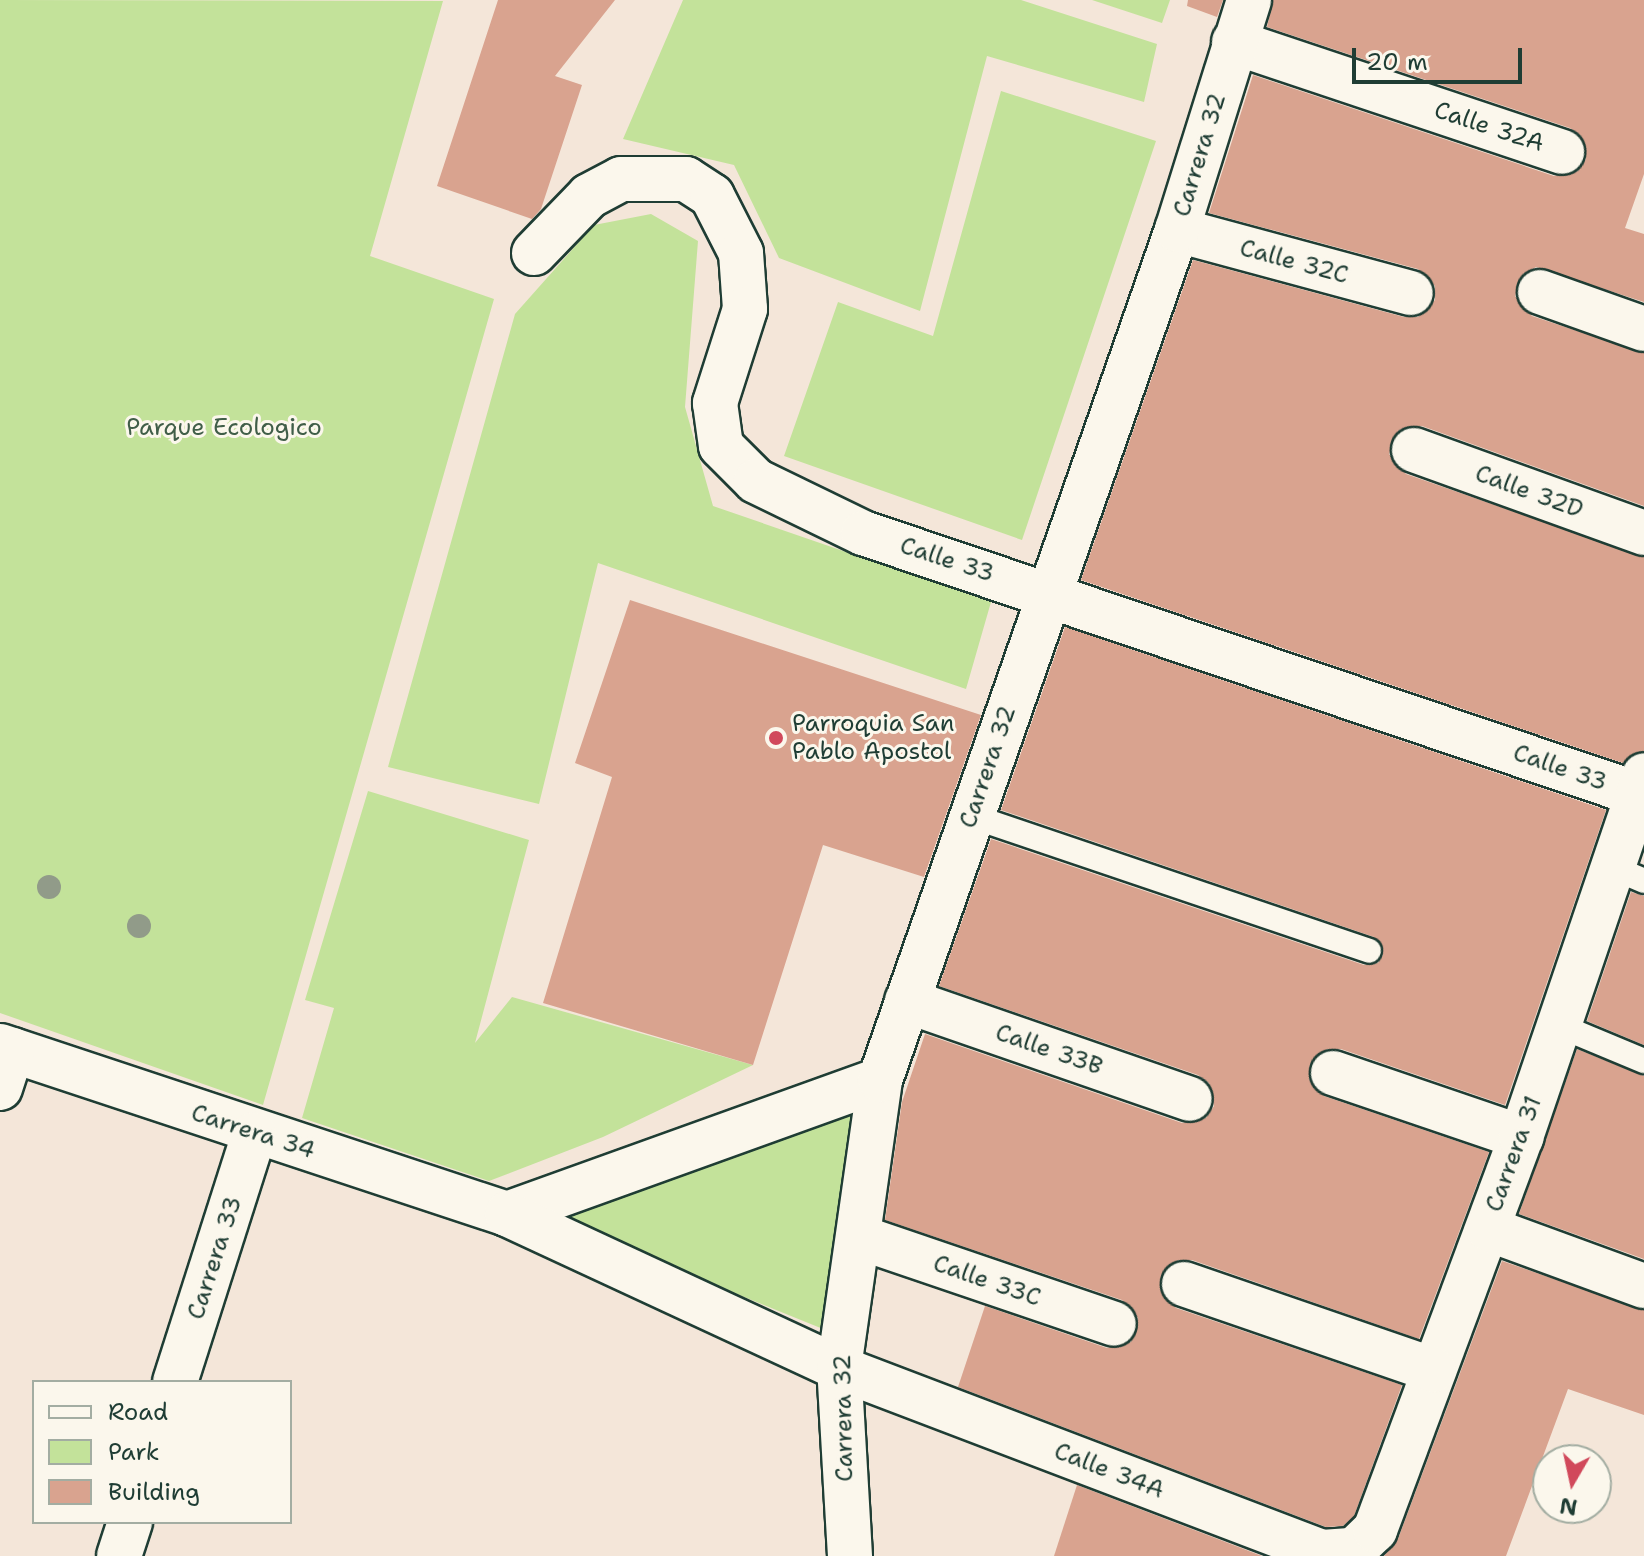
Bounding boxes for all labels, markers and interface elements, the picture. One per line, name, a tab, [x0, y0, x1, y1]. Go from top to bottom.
scale bar	[1356, 32, 1526, 82]
text: 20 m	[1366, 46, 1428, 78]
street label: Carrera 32	[1168, 90, 1232, 220]
street label: Calle 32A	[1431, 96, 1547, 158]
street label: Calle 32C	[1237, 234, 1351, 290]
park label: Parque Ecologico	[126, 414, 322, 442]
street label: Calle 32D	[1471, 459, 1587, 525]
street label: Calle 33	[896, 531, 998, 589]
street label: Carrera 32	[954, 702, 1022, 832]
place label: Parroquia San Pablo Apostol	[792, 710, 954, 766]
marker: Parroquia San Pablo Apostol	[767, 729, 785, 747]
street label: Calle 33	[1509, 739, 1611, 797]
street label: Calle 33B	[992, 1018, 1106, 1082]
street label: Carrera 31	[1480, 1092, 1548, 1216]
street label: Carrera 34	[188, 1098, 318, 1166]
street label: Carrera 33	[182, 1193, 248, 1323]
street label: Calle 33C	[929, 1249, 1045, 1313]
street label: Carrera 32	[828, 1354, 860, 1482]
legend	[32, 1380, 292, 1524]
text: Road	[108, 1396, 168, 1428]
text: Park	[108, 1436, 160, 1468]
street label: Calle 34A	[1050, 1437, 1168, 1505]
north arrow	[1532, 1444, 1612, 1524]
text: Building	[108, 1476, 200, 1508]
text: N	[1558, 1491, 1579, 1522]

